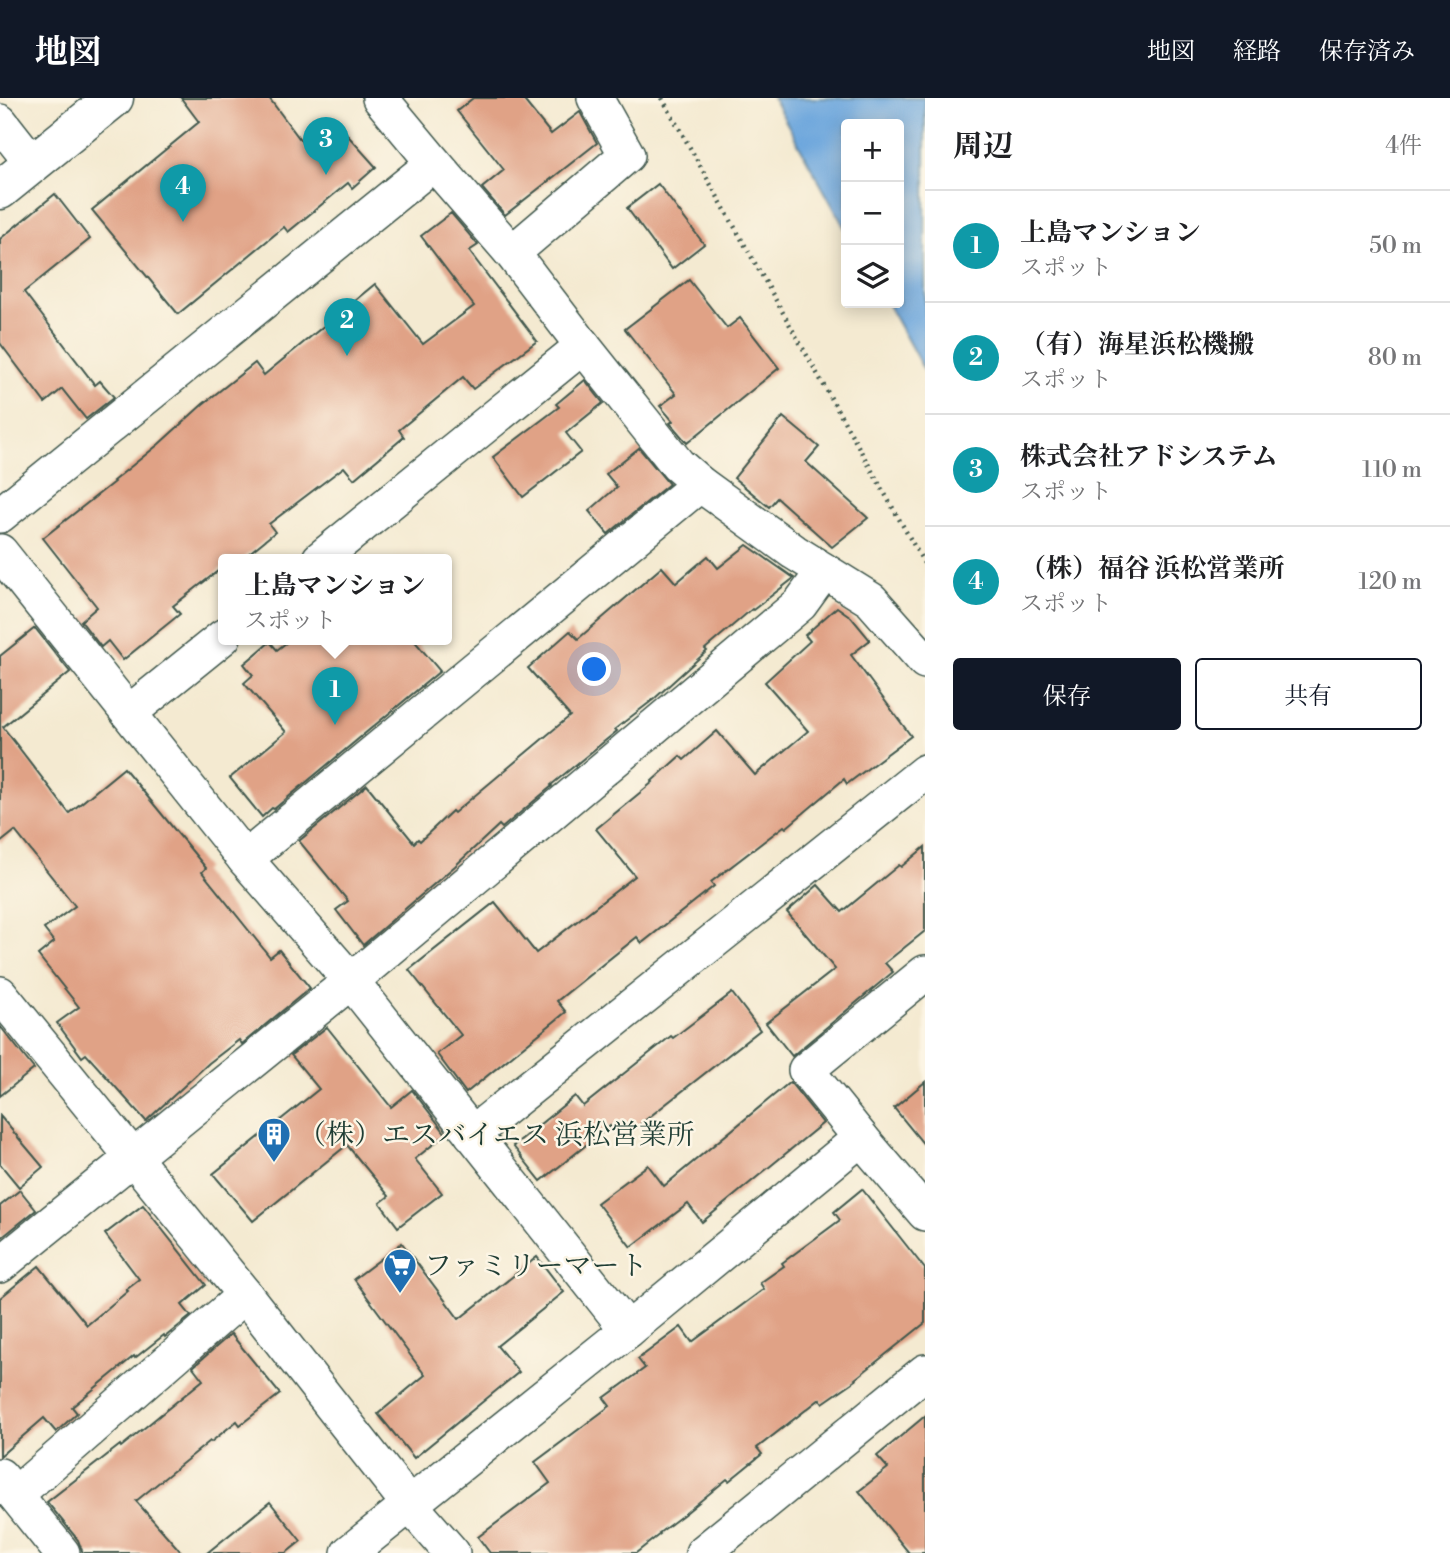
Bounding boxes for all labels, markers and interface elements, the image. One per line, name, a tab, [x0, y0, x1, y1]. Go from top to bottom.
text: 地図	[35, 33, 101, 74]
text: 地図	[1147, 37, 1195, 67]
text: 経路	[1233, 37, 1281, 67]
text: 保存済み	[1319, 37, 1415, 67]
pin: 3	[303, 117, 349, 175]
map controls	[841, 119, 904, 308]
button: +	[841, 119, 904, 182]
text: 周辺	[953, 128, 1013, 166]
text: 4件	[1385, 132, 1422, 160]
pin: 4	[160, 164, 206, 222]
button: −	[841, 182, 904, 245]
text: 上島マンション	[1020, 217, 1201, 249]
text: 1	[970, 232, 982, 260]
text: 50 m	[1369, 232, 1422, 260]
button: layers	[841, 245, 904, 308]
text: スポット	[1020, 254, 1112, 282]
pin: 2	[324, 298, 370, 356]
text: （有）海星浜松機搬	[1020, 329, 1254, 361]
text: 2	[969, 344, 983, 372]
text: 80 m	[1368, 344, 1422, 372]
text: スポット	[1020, 366, 1112, 394]
text: 株式会社アドシステム	[1020, 441, 1277, 473]
text: 3	[969, 456, 983, 484]
text: 110 m	[1362, 456, 1422, 484]
text: スポット	[1020, 478, 1112, 506]
text: （株）福谷 浜松営業所	[1020, 553, 1284, 585]
popup	[218, 554, 452, 645]
text: 4	[968, 568, 984, 596]
text: 120 m	[1358, 568, 1422, 596]
text: 上島マンション	[245, 570, 425, 602]
text: スポット	[1020, 590, 1112, 618]
text: スポット	[245, 607, 337, 635]
your location	[577, 652, 611, 686]
button: 保存	[953, 658, 1181, 730]
button: 共有	[1195, 658, 1422, 730]
pin: 1	[312, 667, 358, 725]
building icon: （株）エスバイエス 浜松営業所	[255, 1115, 293, 1164]
place label: （株）エスバイエス 浜松営業所	[298, 1118, 695, 1153]
supermarket icon: ファミリーマート	[381, 1246, 419, 1295]
place label: ファミリーマート	[424, 1249, 647, 1284]

